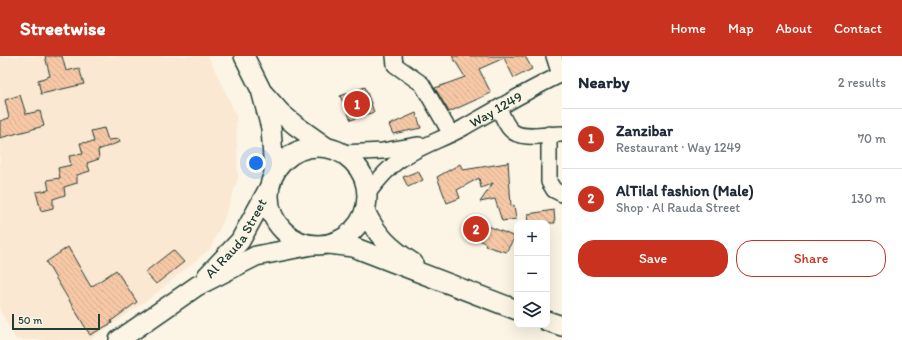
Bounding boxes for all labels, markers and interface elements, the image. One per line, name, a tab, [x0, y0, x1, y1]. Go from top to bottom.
text: Streetwise	[20, 17, 106, 40]
text: Home	[671, 20, 706, 37]
text: Map	[728, 20, 754, 37]
text: About	[776, 20, 812, 37]
text: Contact	[834, 20, 882, 37]
text: Nearby	[578, 72, 630, 92]
text: 2 results	[838, 75, 886, 90]
street label: Way 1249	[467, 88, 525, 131]
pin: 1	[344, 89, 370, 119]
text: Zanzibar	[616, 122, 673, 140]
text: 1	[588, 131, 594, 146]
text: 70 m	[858, 131, 886, 146]
text: Restaurant · Way 1249	[616, 140, 741, 155]
your location	[246, 153, 266, 173]
text: AlTilal fashion (Male)	[616, 182, 754, 200]
text: 2	[588, 191, 594, 206]
text: 130 m	[851, 191, 886, 206]
street label: Al Rauda Street	[202, 196, 271, 282]
text: Shop · Al Rauda Street	[616, 200, 740, 215]
pin: 2	[463, 214, 489, 244]
map controls	[514, 220, 550, 328]
button: +	[514, 220, 550, 256]
button: Save	[578, 240, 728, 277]
button: Share	[736, 240, 886, 277]
button: −	[514, 256, 550, 292]
button: layers	[514, 292, 550, 328]
scale bar	[12, 312, 100, 331]
text: 50 m	[18, 314, 42, 327]

